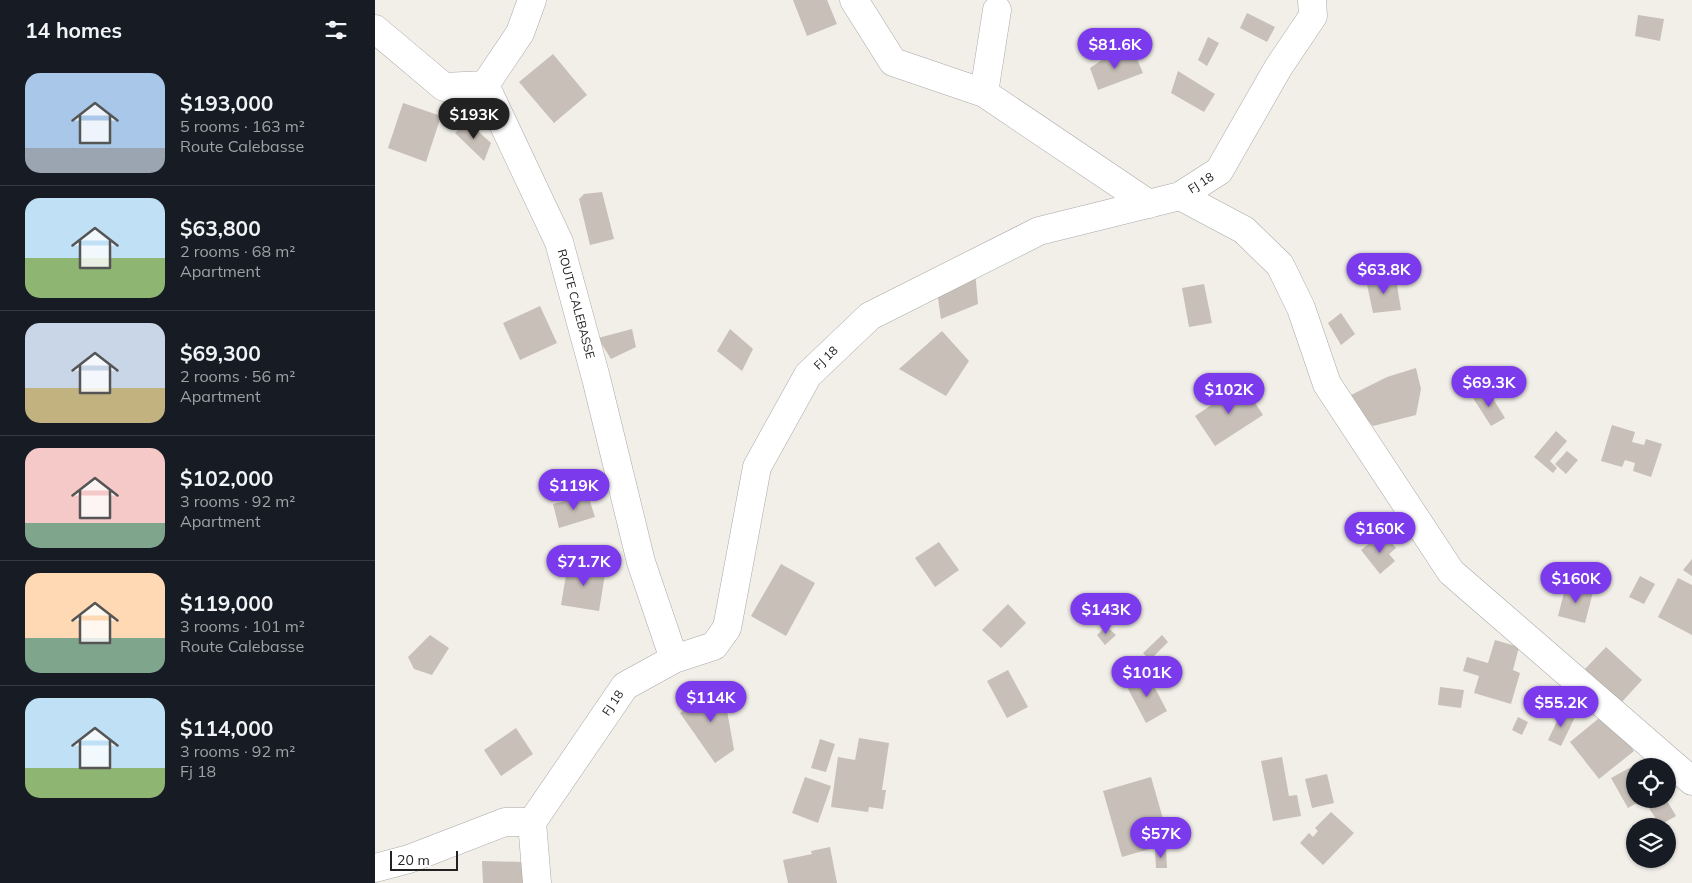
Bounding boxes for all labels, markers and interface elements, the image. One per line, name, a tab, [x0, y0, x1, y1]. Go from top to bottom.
icon: filters	[322, 16, 350, 44]
text: 14 homes	[25, 17, 122, 43]
pin: $81.6K	[1074, 28, 1156, 70]
text: $81.6K	[1088, 34, 1142, 54]
text: $193,000	[180, 90, 273, 116]
icon: home	[65, 93, 125, 153]
pin: $193K	[439, 98, 509, 140]
text: $193K	[449, 104, 499, 124]
text: 5 rooms · 163 m²	[180, 116, 305, 136]
text: Route Calebasse	[180, 136, 304, 156]
street label: FJ 18	[1185, 169, 1216, 196]
text: $63,800	[180, 215, 261, 241]
icon: home	[65, 218, 125, 278]
text: 2 rooms · 68 m²	[180, 241, 295, 261]
street label: ROUTE CALEBASSE	[555, 247, 598, 360]
pin: $63.8K	[1343, 252, 1425, 295]
text: $63.8K	[1357, 259, 1411, 279]
text: Apartment	[180, 261, 261, 281]
text: $69,300	[180, 340, 261, 366]
icon: home	[65, 343, 125, 403]
street label: FJ 18	[811, 343, 841, 373]
text: 2 rooms · 56 m²	[180, 366, 295, 386]
pin: $69.3K	[1448, 366, 1530, 408]
pin: $102K	[1194, 372, 1264, 415]
text: $69.3K	[1462, 372, 1516, 392]
text: $102K	[1204, 379, 1254, 399]
text: Apartment	[180, 386, 261, 406]
text: $102,000	[180, 465, 273, 491]
icon: home	[65, 468, 125, 528]
pin: $119K	[539, 468, 609, 511]
text: $119K	[549, 475, 599, 495]
text: 3 rooms · 92 m²	[180, 491, 295, 511]
text: Apartment	[180, 511, 261, 531]
pin: $160K	[1345, 512, 1415, 554]
text: $160K	[1355, 518, 1405, 538]
pin: $71.7K	[543, 544, 625, 587]
text: $71.7K	[557, 551, 611, 571]
pin: $160K	[1541, 562, 1611, 604]
text: $160K	[1551, 568, 1601, 588]
text: $119,000	[180, 590, 273, 616]
pin: $143K	[1071, 592, 1141, 635]
icon: home	[65, 593, 125, 653]
text: $143K	[1081, 599, 1131, 619]
text: 3 rooms · 101 m²	[180, 616, 305, 636]
text: Route Calebasse	[180, 636, 304, 656]
pin: $101K	[1112, 656, 1182, 698]
text: $101K	[1122, 662, 1172, 682]
pin: $114K	[676, 680, 746, 723]
pin: $55.2K	[1520, 686, 1602, 728]
street label: FJ 18	[599, 687, 627, 718]
text: $114K	[686, 687, 736, 707]
text: $55.2K	[1534, 692, 1588, 712]
text: $114,000	[180, 715, 273, 741]
icon: home	[65, 718, 125, 778]
text: 3 rooms · 92 m²	[180, 741, 295, 761]
map controls	[1626, 758, 1676, 868]
button: locate	[1626, 758, 1676, 808]
text: Fj 18	[180, 761, 216, 781]
pin: $57K	[1131, 816, 1191, 859]
button: layers	[1626, 818, 1676, 868]
text: $57K	[1141, 823, 1181, 843]
scale bar	[390, 848, 457, 871]
text: 20 m	[397, 851, 430, 869]

